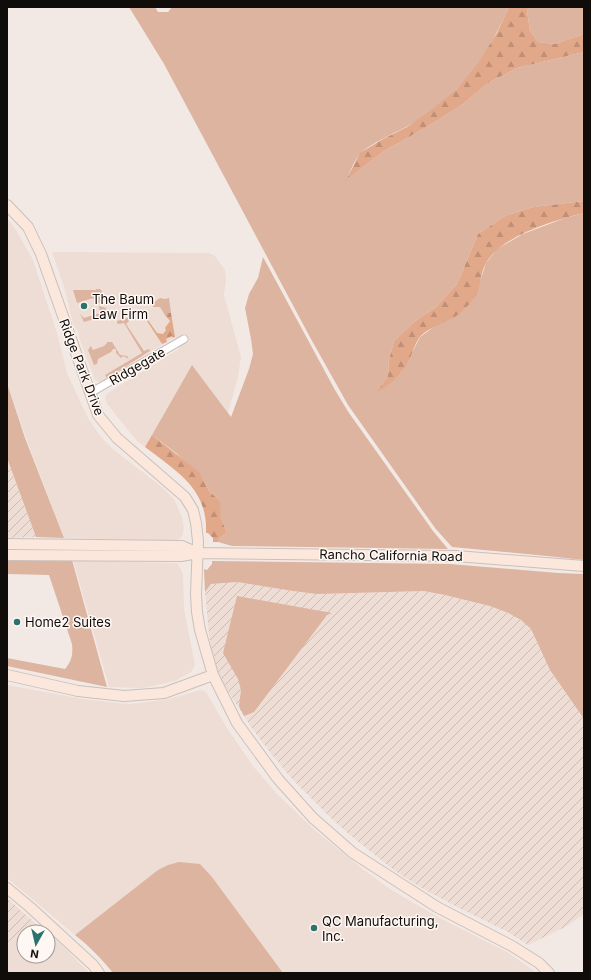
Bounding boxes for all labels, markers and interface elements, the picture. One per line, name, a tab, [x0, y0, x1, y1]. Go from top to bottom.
place label: The Baum Law Firm	[92, 291, 154, 322]
marker: The Baum Law Firm	[79, 301, 89, 311]
street label: Ridge Park Drive	[56, 316, 108, 418]
street label: Ridgegate	[106, 344, 168, 388]
street label: Rancho California Road	[319, 546, 463, 564]
place label: Home2 Suites	[25, 614, 111, 630]
marker: Home2 Suites	[12, 617, 22, 627]
place label: QC Manufacturing, Inc.	[322, 913, 438, 944]
marker: QC Manufacturing, Inc.	[309, 923, 319, 933]
north arrow	[16, 924, 56, 964]
text: N	[29, 946, 40, 961]

